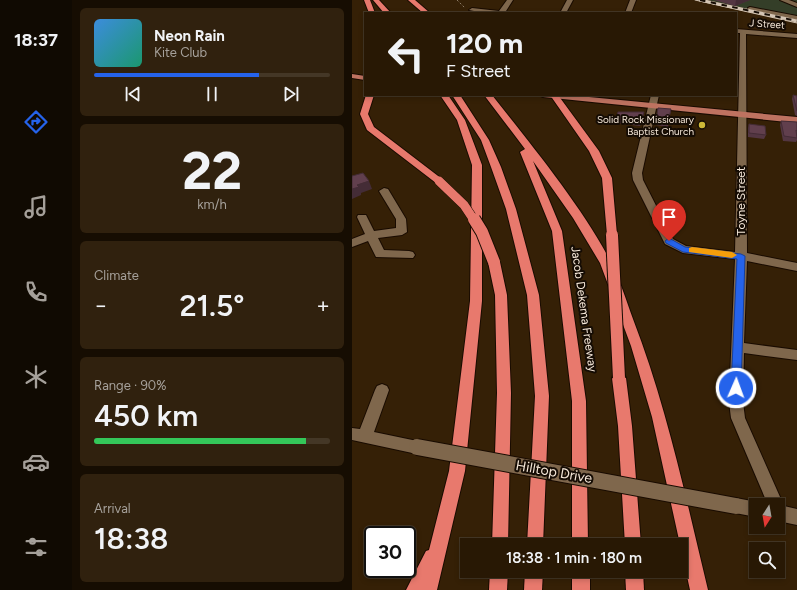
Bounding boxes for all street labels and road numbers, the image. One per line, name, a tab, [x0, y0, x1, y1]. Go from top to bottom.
street label: J Street	[749, 16, 785, 32]
street label: Toyne Street	[734, 166, 748, 235]
street label: Jacob Dekema Freeway	[568, 245, 600, 374]
street label: Hilltop Drive	[514, 457, 594, 487]

